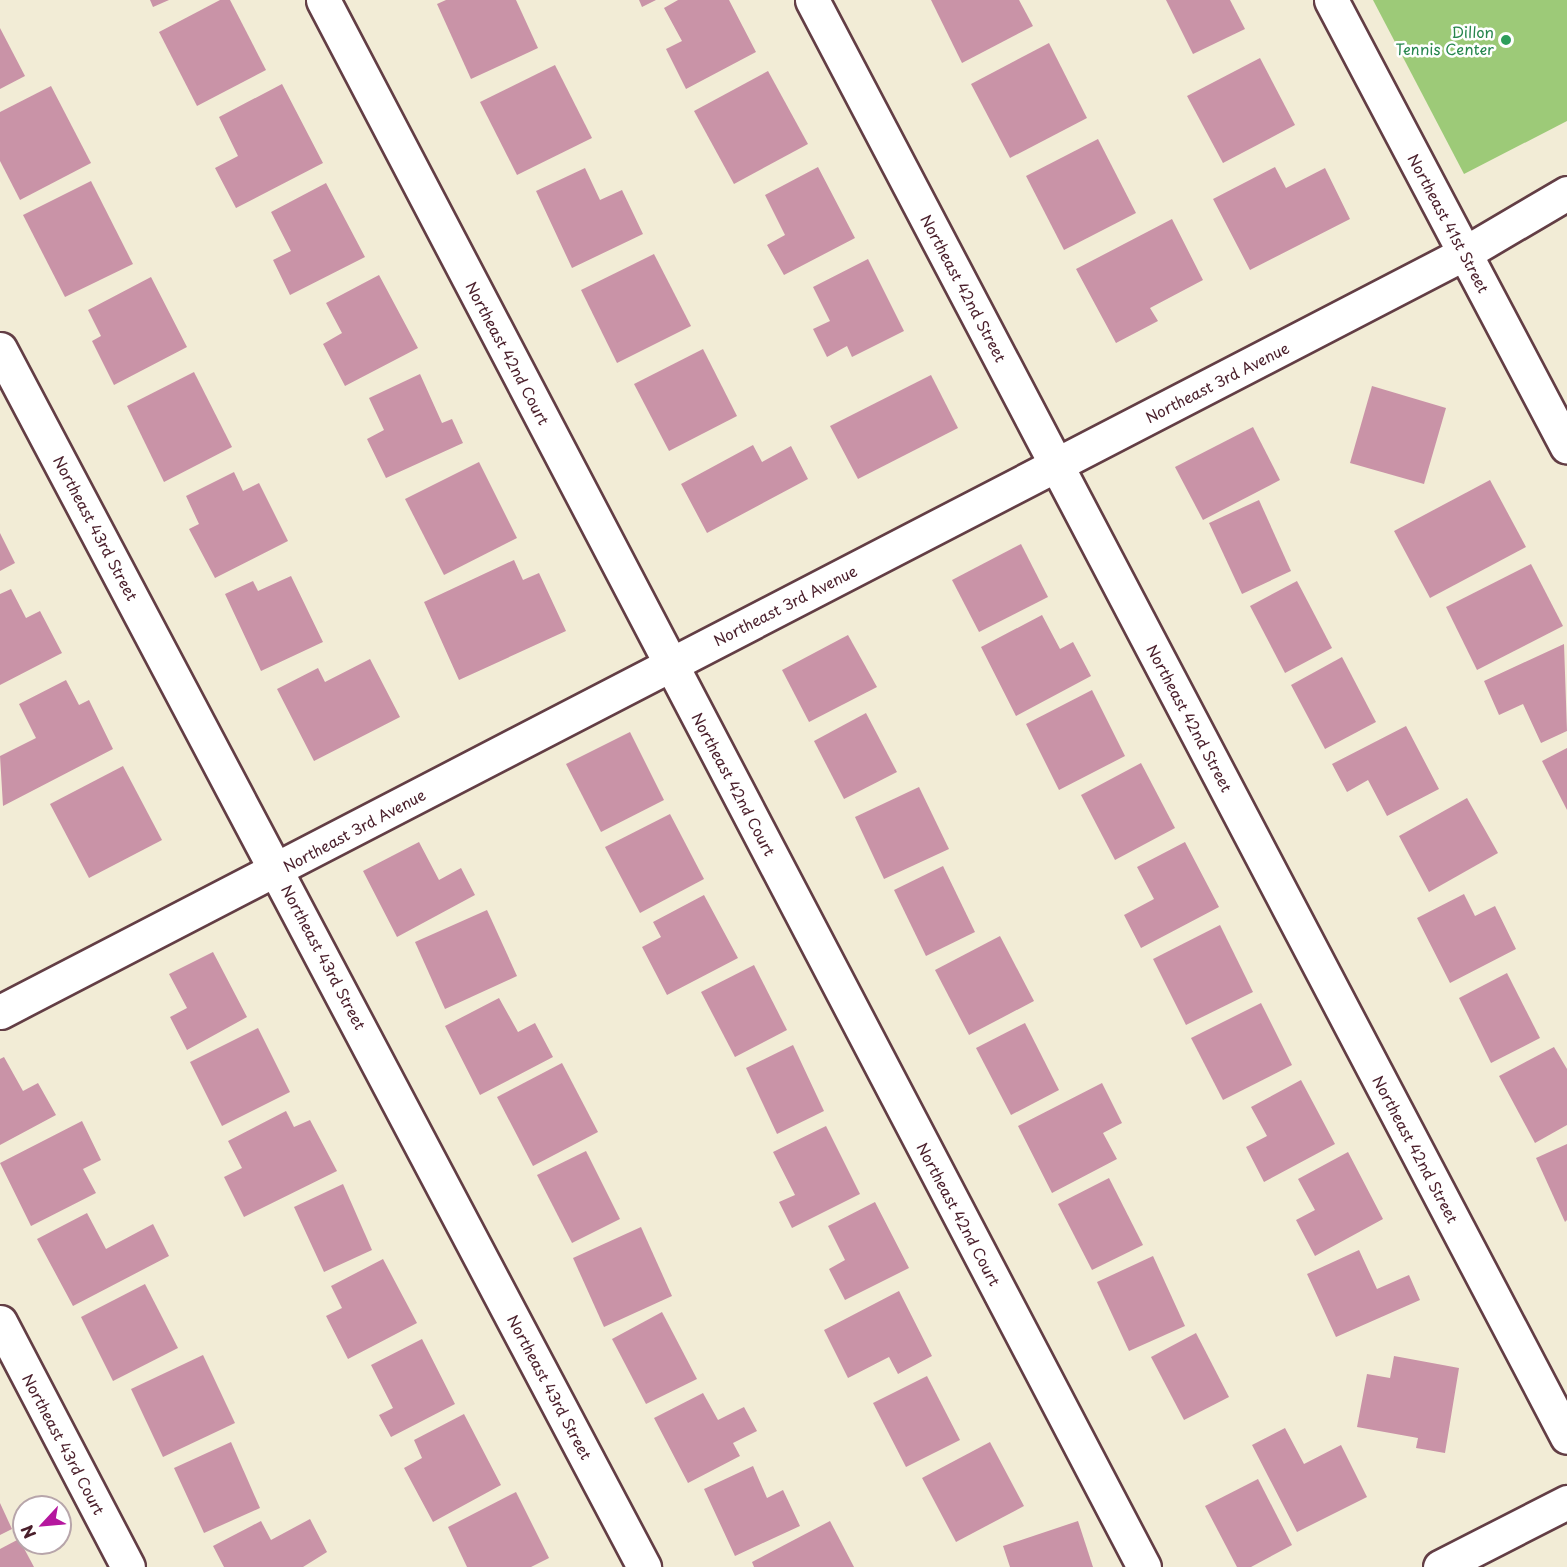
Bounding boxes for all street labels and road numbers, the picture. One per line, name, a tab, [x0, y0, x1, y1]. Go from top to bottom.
street label: Northeast 41st Street	[1404, 150, 1494, 296]
street label: Northeast 42nd Street	[917, 211, 1011, 365]
street label: Northeast 42nd Court	[462, 278, 554, 428]
street label: Northeast 3rd Avenue	[1142, 338, 1292, 426]
street label: Northeast 43rd Street	[50, 452, 142, 604]
street label: Northeast 3rd Avenue	[710, 561, 860, 649]
street label: Northeast 42nd Street	[1143, 641, 1237, 795]
street label: Northeast 42nd Court	[688, 709, 780, 859]
street label: Northeast 3rd Avenue	[280, 785, 428, 875]
street label: Northeast 43rd Street	[278, 881, 370, 1033]
street label: Northeast 42nd Street	[1369, 1072, 1463, 1226]
street label: Northeast 42nd Court	[913, 1139, 1005, 1289]
street label: Northeast 43rd Street	[504, 1311, 596, 1463]
street label: Northeast 43rd Court	[19, 1370, 109, 1518]

